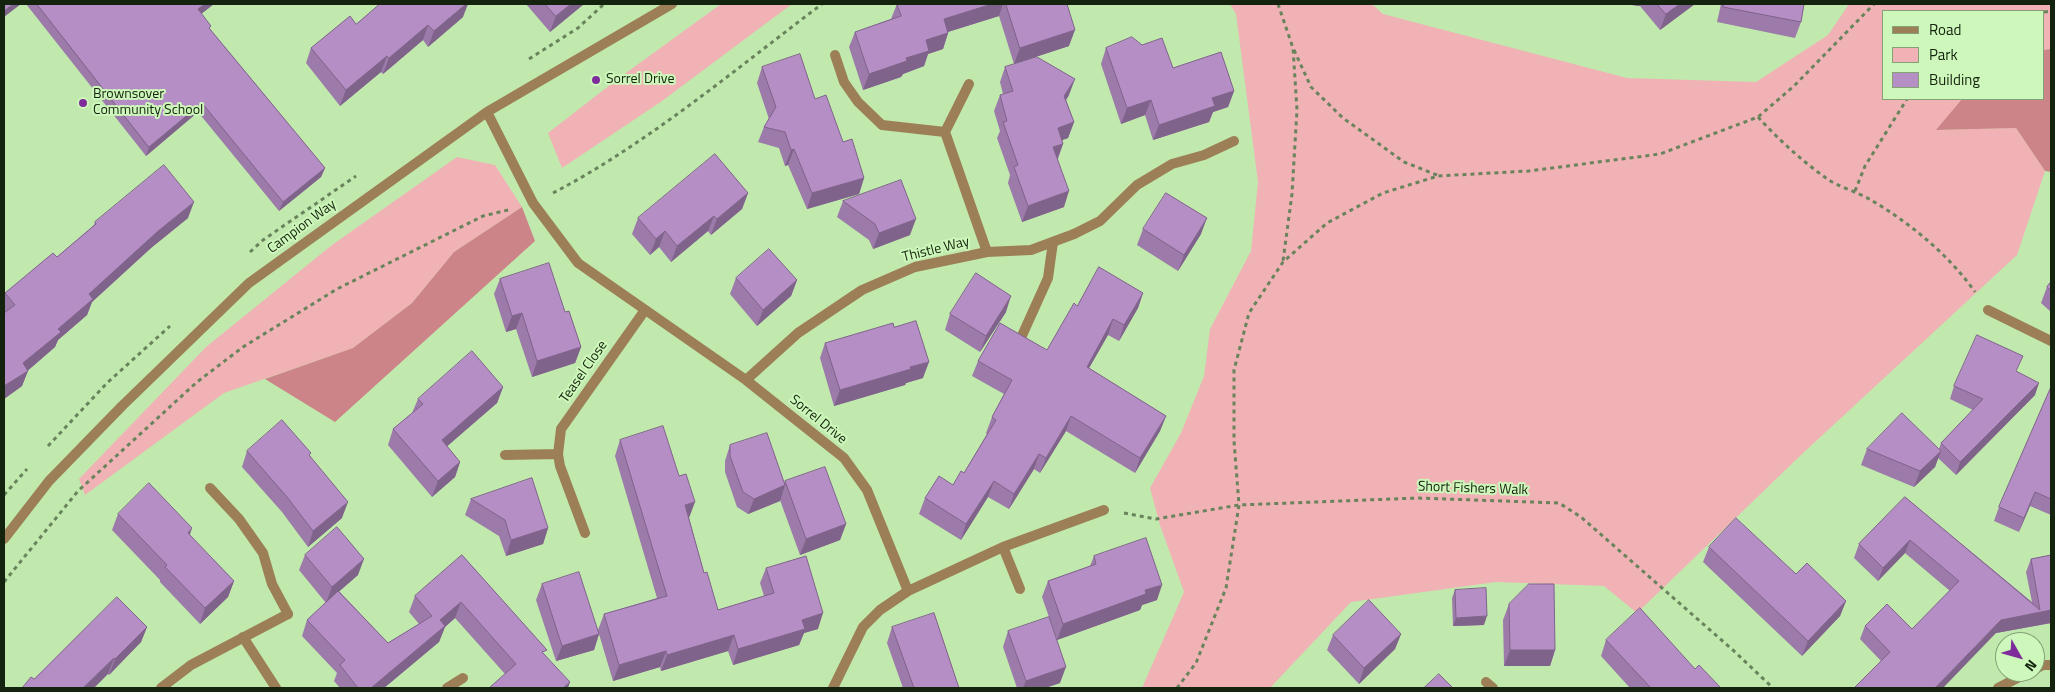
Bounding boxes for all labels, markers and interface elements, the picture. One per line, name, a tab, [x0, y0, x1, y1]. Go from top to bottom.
legend	[1882, 10, 2045, 100]
text: Road	[1929, 18, 1961, 41]
text: Park	[1929, 43, 1958, 66]
text: Building	[1929, 68, 1980, 91]
place label: Sorrel Drive	[606, 72, 675, 88]
marker: Sorrel Drive	[590, 74, 602, 86]
place label: Brownsover Community School	[93, 87, 203, 120]
marker: Brownsover Community School	[77, 97, 89, 109]
street label: Campion Way	[264, 196, 340, 258]
street label: Thistle Way	[901, 234, 971, 266]
street label: Teasel Close	[557, 338, 611, 406]
street label: Sorrel Drive	[786, 392, 850, 448]
street label: Short Fishers Walk	[1418, 479, 1528, 499]
north arrow	[1995, 632, 2045, 682]
text: N	[2020, 656, 2043, 676]

